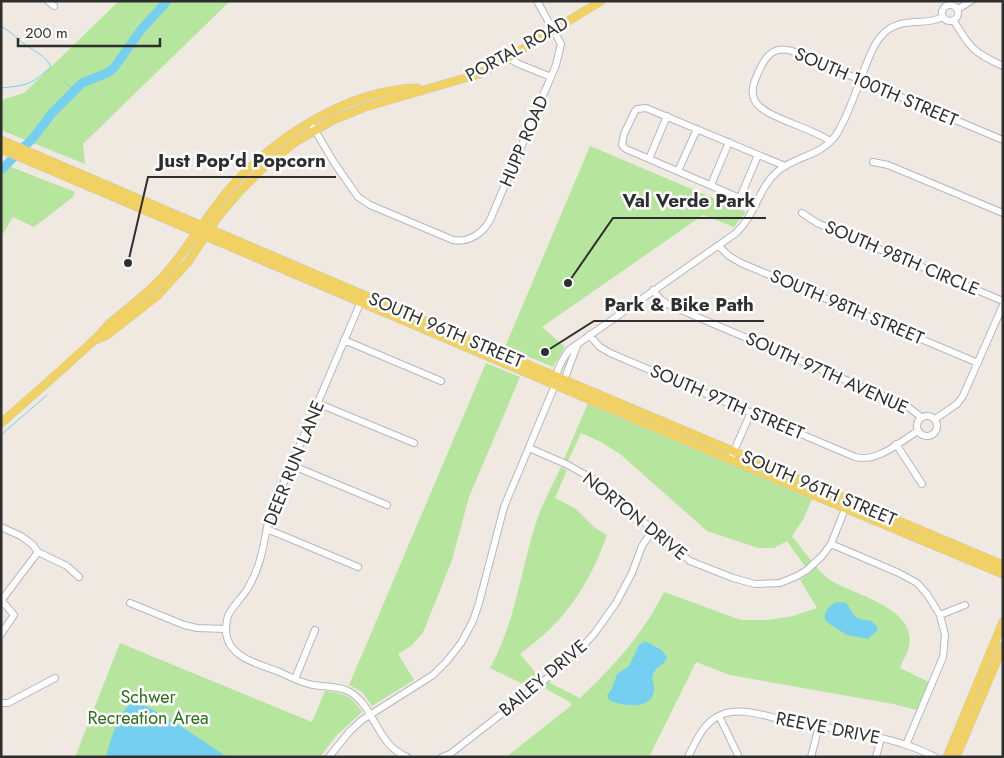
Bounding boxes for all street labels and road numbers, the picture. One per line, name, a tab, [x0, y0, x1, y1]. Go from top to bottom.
street label: PORTAL ROAD	[461, 10, 573, 88]
street label: SOUTH 100TH STREET	[790, 41, 962, 133]
street label: HUPP ROAD	[493, 91, 555, 191]
street label: SOUTH 98TH CIRCLE	[821, 214, 983, 302]
street label: SOUTH 98TH STREET	[766, 263, 928, 351]
street label: SOUTH 96TH STREET	[365, 286, 528, 375]
street label: SOUTH 97TH AVENUE	[741, 325, 913, 421]
street label: SOUTH 97TH STREET	[646, 358, 809, 446]
street label: DEER RUN LANE	[257, 397, 331, 529]
street label: SOUTH 96TH STREET	[738, 444, 901, 533]
street label: NORTON DRIVE	[577, 466, 693, 566]
street label: BAILEY DRIVE	[493, 633, 593, 723]
street label: REEVE DRIVE	[774, 705, 882, 751]

